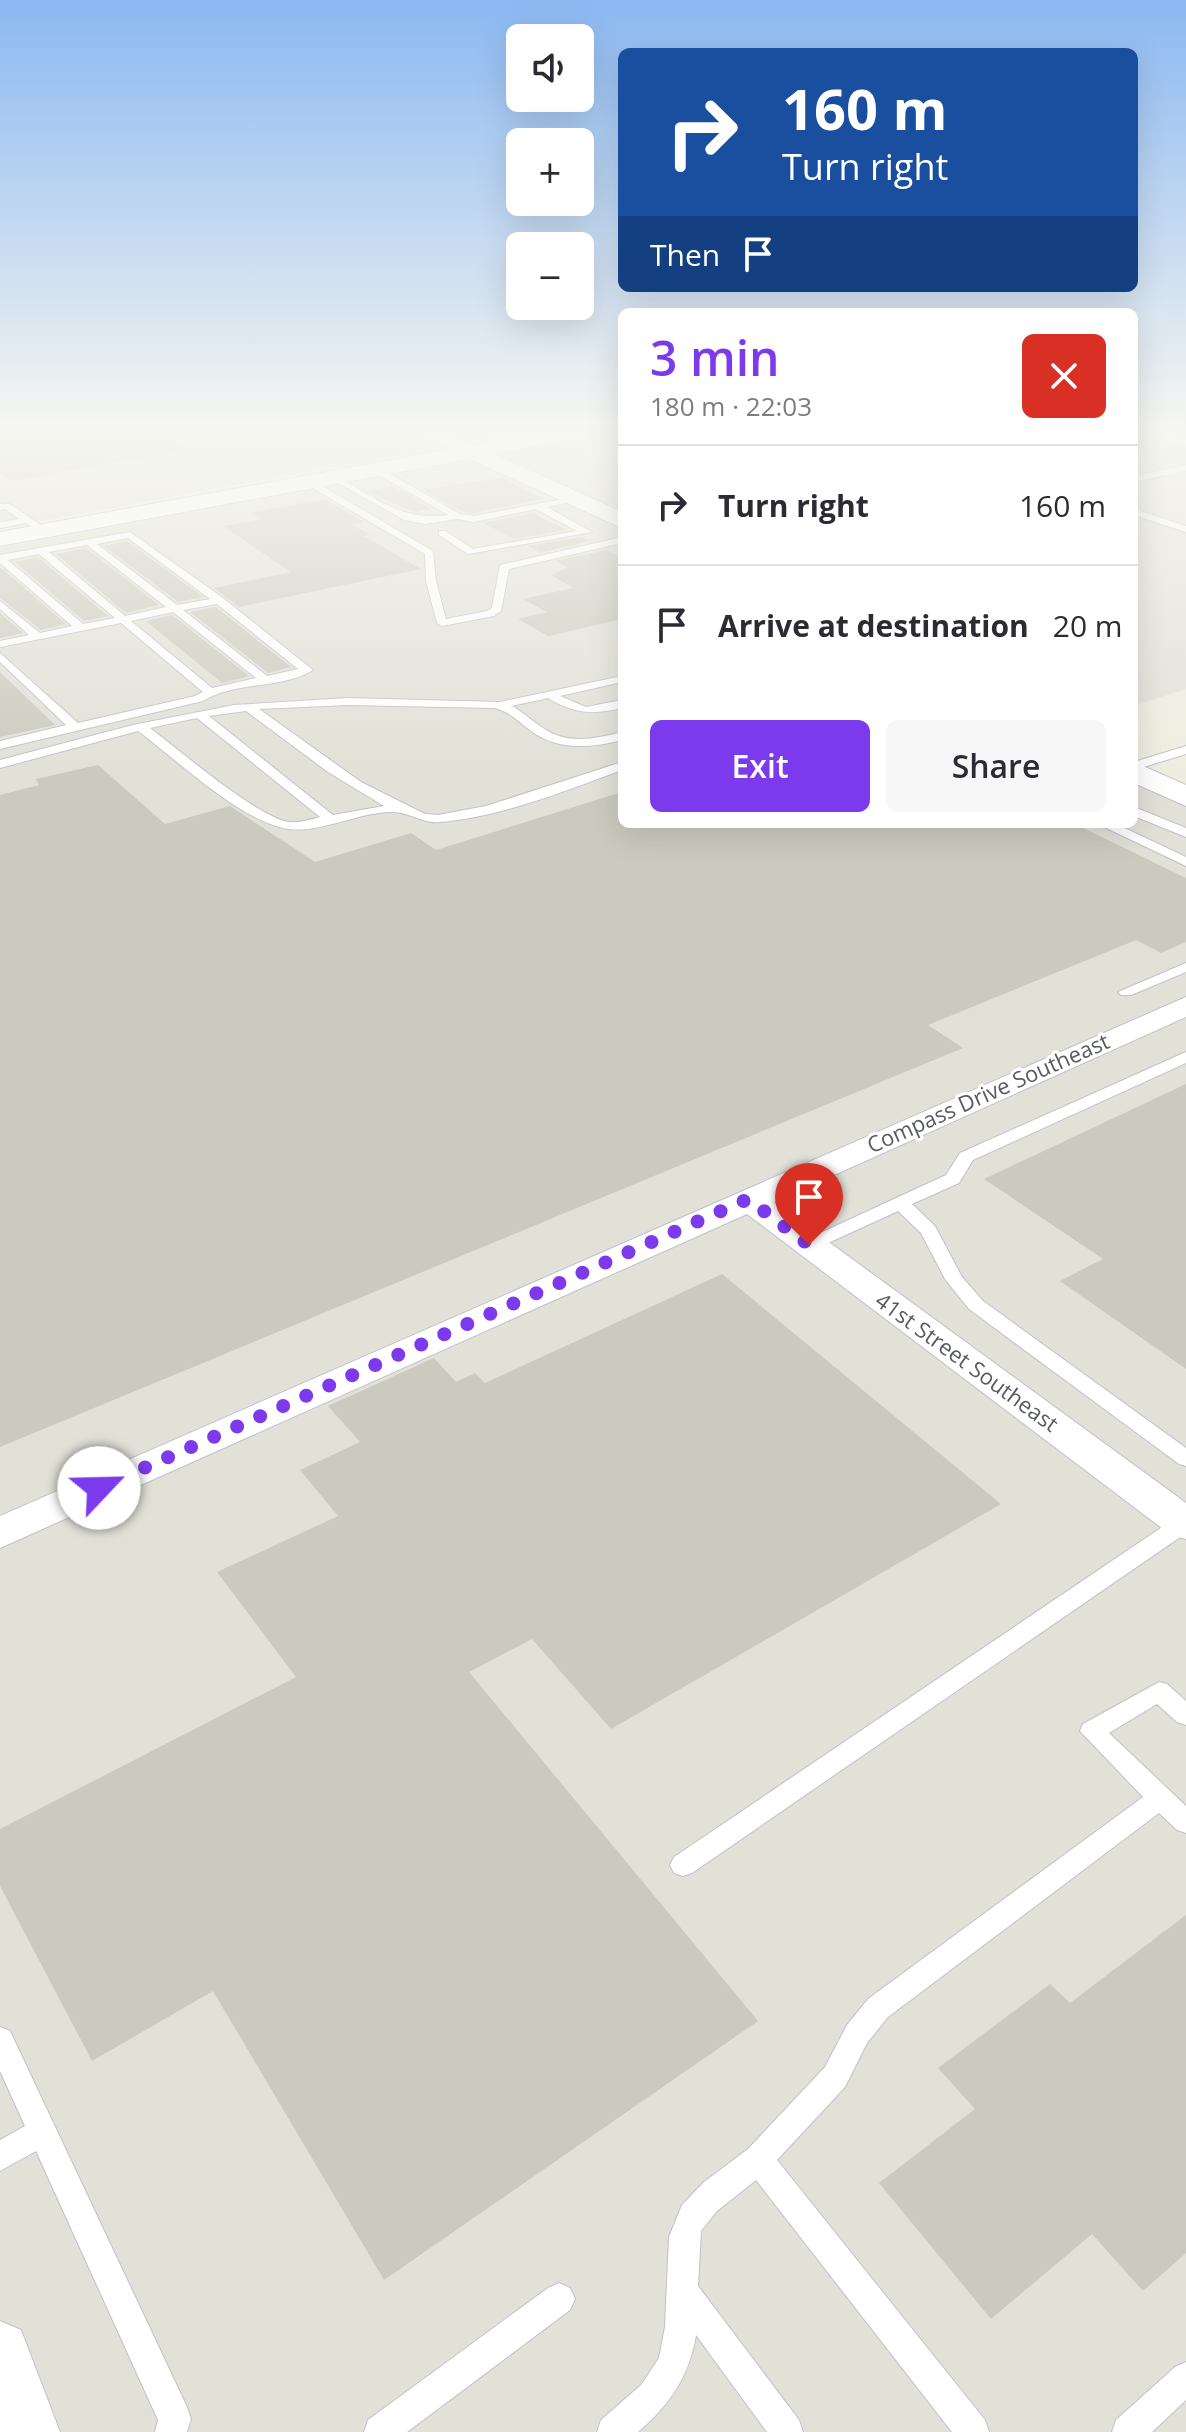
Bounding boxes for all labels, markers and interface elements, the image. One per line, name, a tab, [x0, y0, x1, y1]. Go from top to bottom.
map controls	[506, 24, 594, 320]
button: sound	[506, 24, 594, 112]
text: 160 m	[782, 70, 948, 146]
icon: right	[650, 80, 754, 184]
button: +	[506, 128, 594, 216]
text: Turn right	[782, 142, 948, 191]
button: −	[506, 232, 594, 320]
icon: arrive	[736, 232, 780, 276]
text: Then	[650, 234, 720, 275]
text: 3 min	[650, 325, 780, 390]
button: close	[1022, 334, 1106, 418]
text: 180 m · 22:03	[650, 388, 812, 424]
icon: right	[650, 483, 694, 527]
text: Turn right	[718, 485, 869, 526]
text: 160 m	[1019, 485, 1106, 526]
icon: arrive	[650, 603, 694, 647]
text: Arrive at destination	[718, 605, 1029, 646]
text: 20 m	[1053, 605, 1123, 646]
button: Exit	[650, 720, 870, 812]
button: Share	[886, 720, 1106, 812]
street label: Compass Drive Southeast	[862, 1025, 1114, 1159]
pin	[775, 1163, 843, 1245]
icon: arrive	[787, 1175, 831, 1219]
street label: 41st Street Southeast	[870, 1285, 1065, 1438]
position arrow	[57, 1446, 141, 1530]

